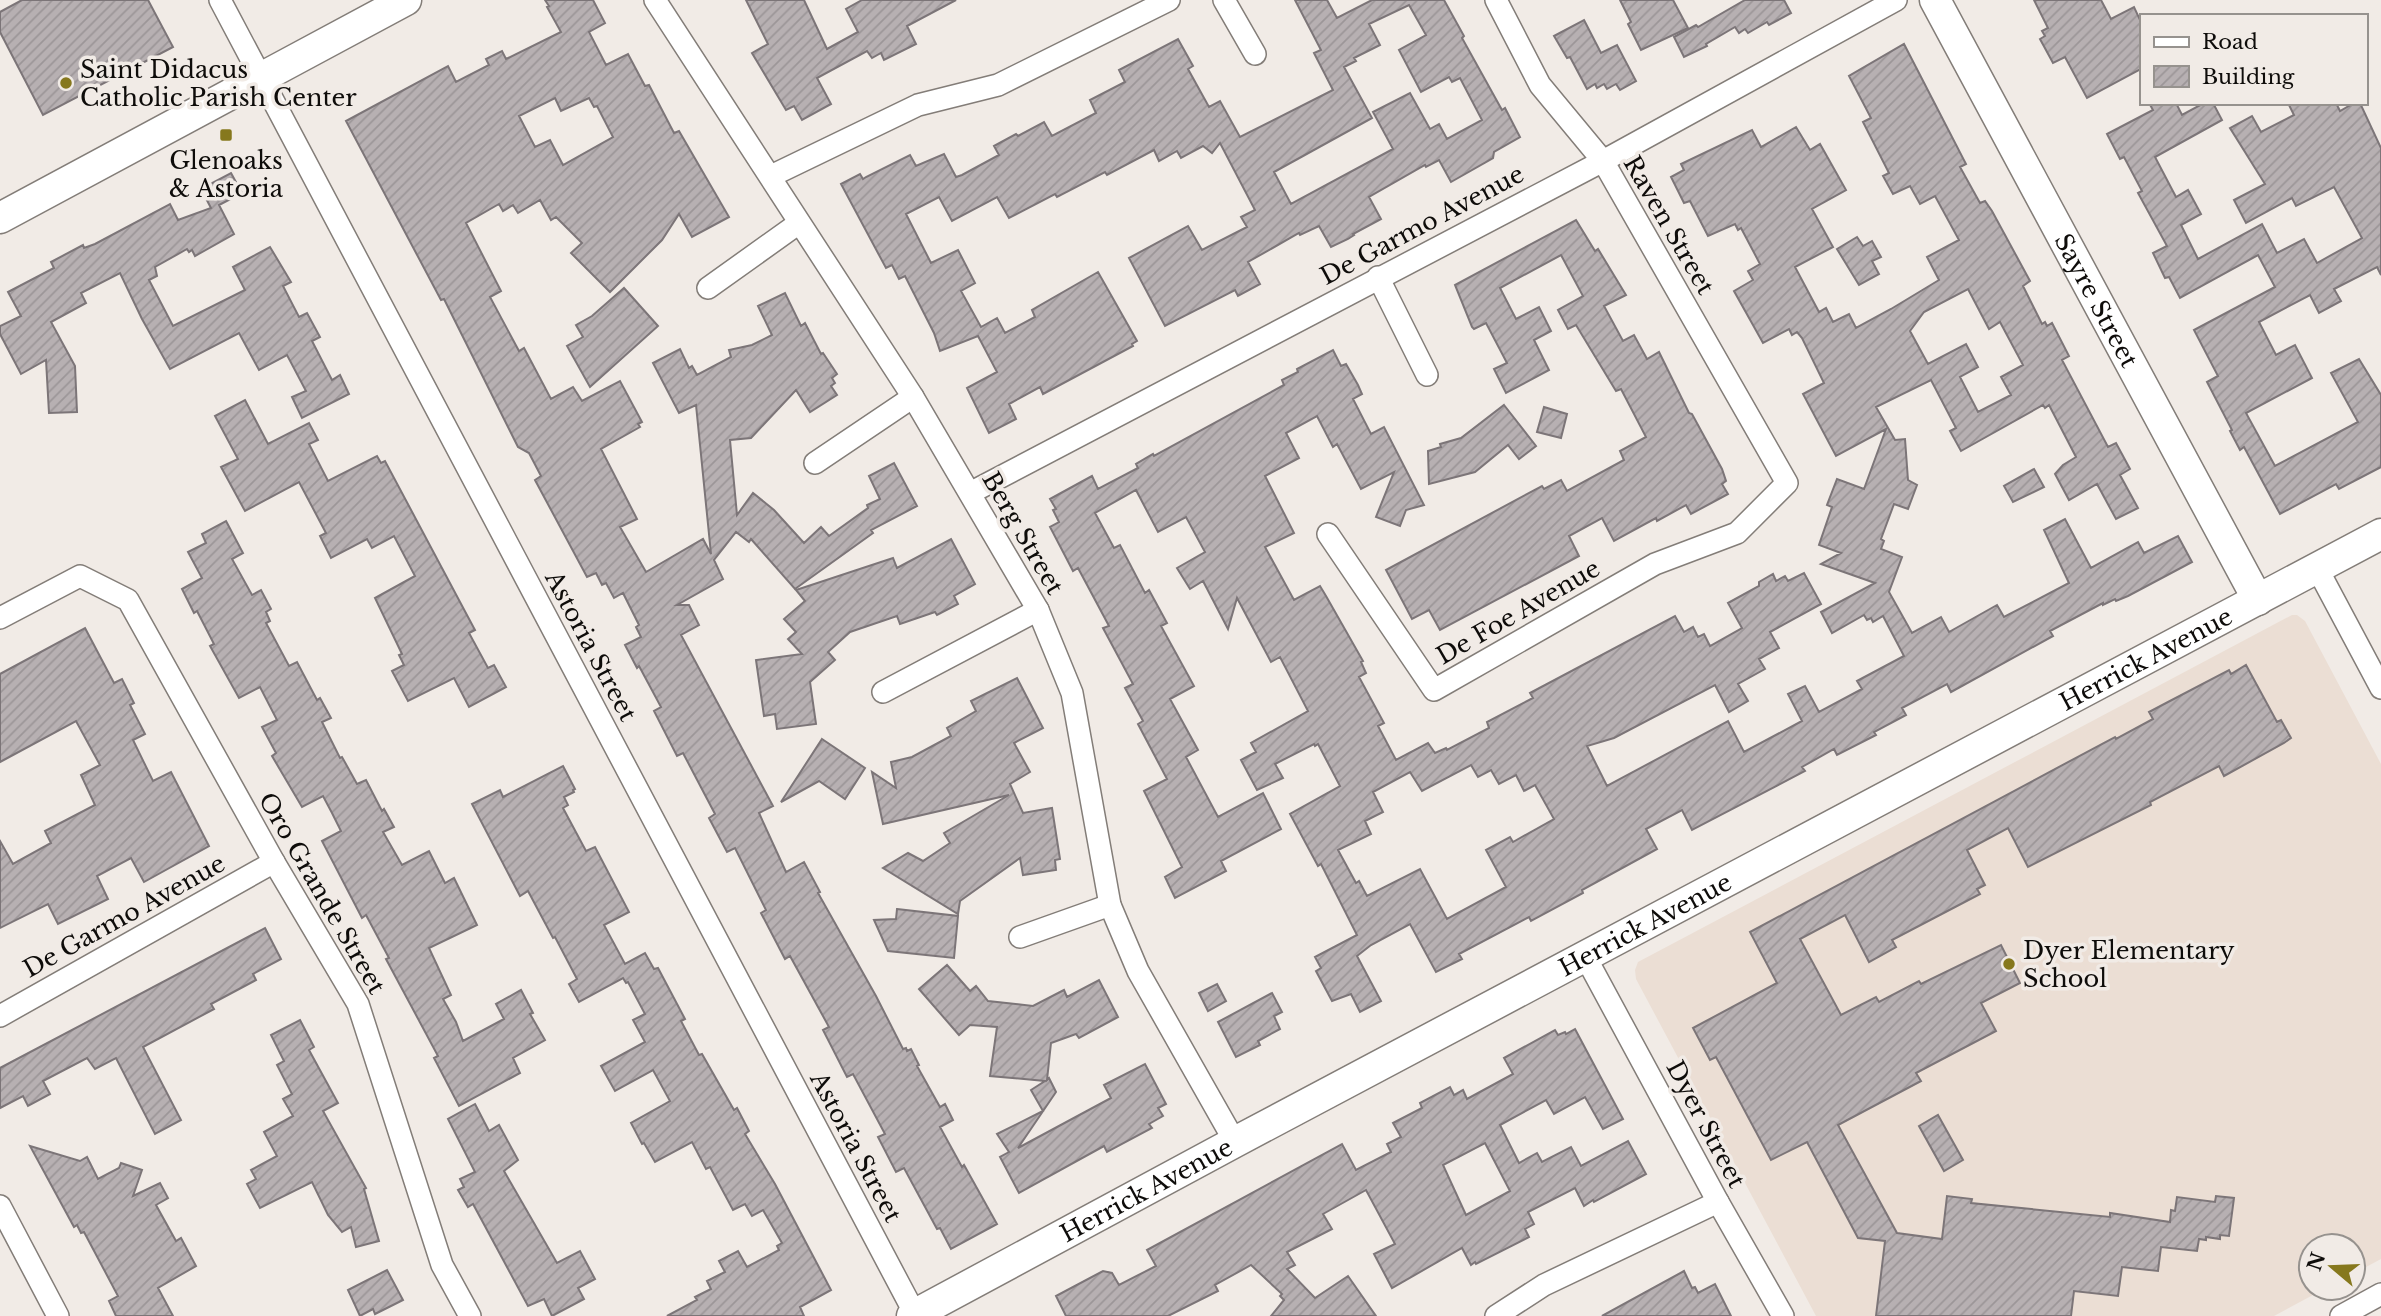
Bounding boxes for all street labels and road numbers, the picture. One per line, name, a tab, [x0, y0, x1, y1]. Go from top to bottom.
street label: Raven Street	[1618, 151, 1720, 299]
street label: De Garmo Avenue	[1315, 159, 1529, 291]
street label: Sayre Street	[2049, 228, 2144, 372]
street label: Berg Street	[976, 467, 1070, 599]
street label: De Foe Avenue	[1431, 554, 1605, 670]
street label: Astoria Street	[539, 565, 643, 726]
street label: Herrick Avenue	[2055, 601, 2237, 716]
street label: Oro Grande Street	[253, 787, 391, 999]
street label: De Garmo Avenue	[18, 848, 230, 984]
street label: Herrick Avenue	[1554, 867, 1736, 982]
street label: Dyer Street	[1660, 1056, 1752, 1192]
street label: Astoria Street	[804, 1066, 908, 1227]
street label: Herrick Avenue	[1055, 1132, 1237, 1248]

